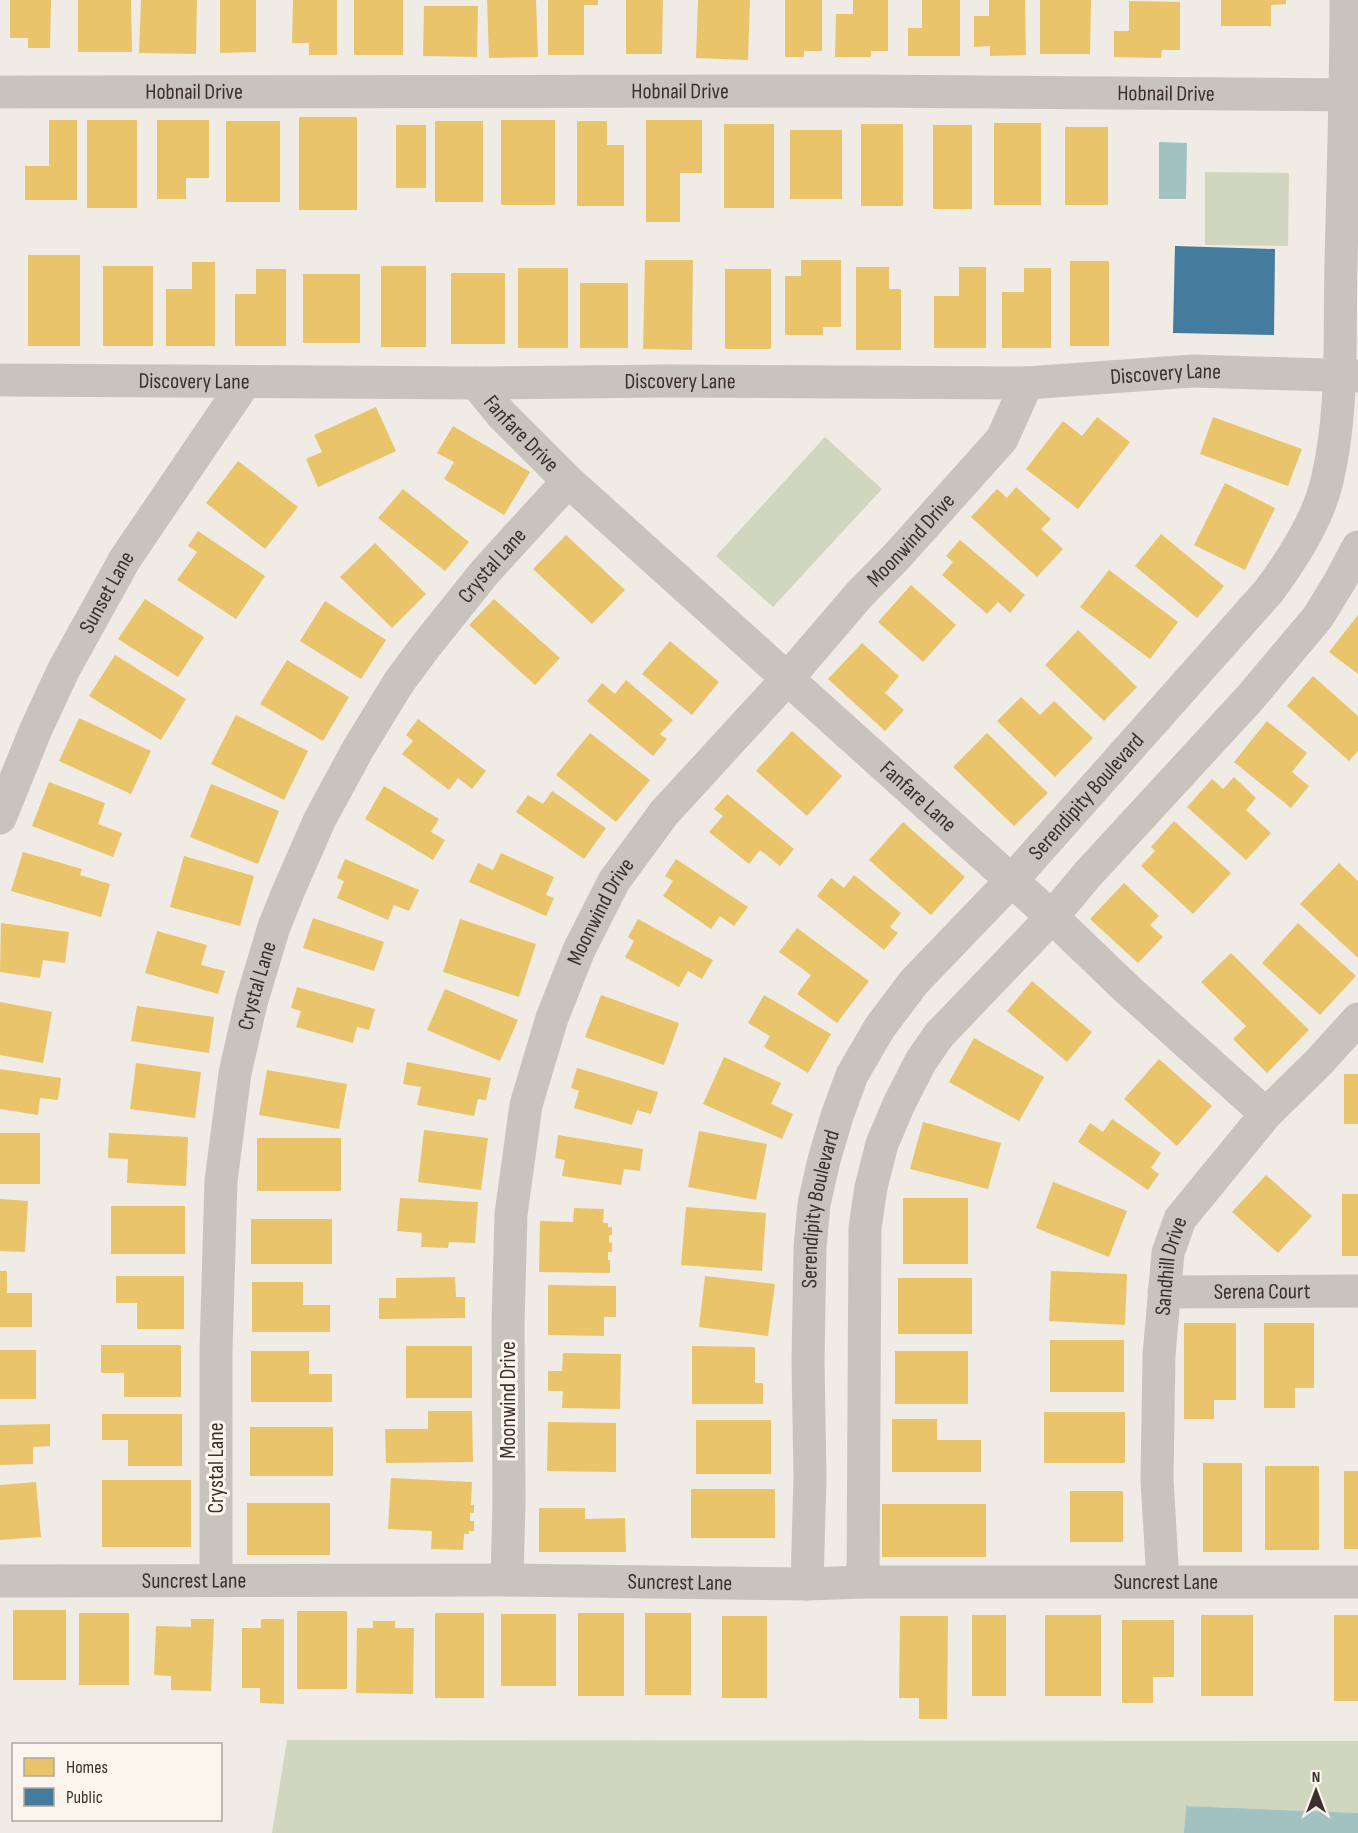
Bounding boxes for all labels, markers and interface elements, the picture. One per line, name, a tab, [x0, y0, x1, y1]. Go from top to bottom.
street label: Hobnail Drive	[145, 78, 243, 105]
street label: Hobnail Drive	[631, 78, 729, 105]
street label: Hobnail Drive	[1117, 80, 1215, 107]
street label: Discovery Lane	[1109, 357, 1222, 390]
street label: Discovery Lane	[138, 367, 250, 395]
street label: Discovery Lane	[624, 367, 736, 395]
street label: Fanfare Drive	[478, 390, 565, 478]
street label: Moonwind Drive	[861, 487, 961, 592]
street label: Crystal Lane	[452, 522, 532, 609]
street label: Sunset Lane	[73, 546, 140, 638]
street label: Serendipity Boulevard	[1023, 728, 1150, 866]
street label: Fanfare Lane	[874, 755, 962, 838]
street label: Moonwind Drive	[561, 852, 640, 969]
street label: Crystal Lane	[232, 938, 282, 1033]
street label: Serendipity Boulevard	[796, 1127, 846, 1289]
street label: Sandhill Drive	[1149, 1213, 1193, 1317]
street label: Serena Court	[1214, 1278, 1311, 1305]
street label: Moonwind Drive	[495, 1341, 522, 1459]
street label: Crystal Lane	[203, 1423, 230, 1514]
street label: Suncrest Lane	[142, 1567, 246, 1594]
street label: Suncrest Lane	[628, 1568, 732, 1597]
street label: Suncrest Lane	[1114, 1569, 1218, 1596]
legend	[12, 1743, 222, 1821]
text: Homes	[66, 1757, 108, 1778]
north arrow	[1286, 1761, 1346, 1821]
text: N	[1312, 1768, 1320, 1787]
text: Public	[66, 1787, 103, 1808]

